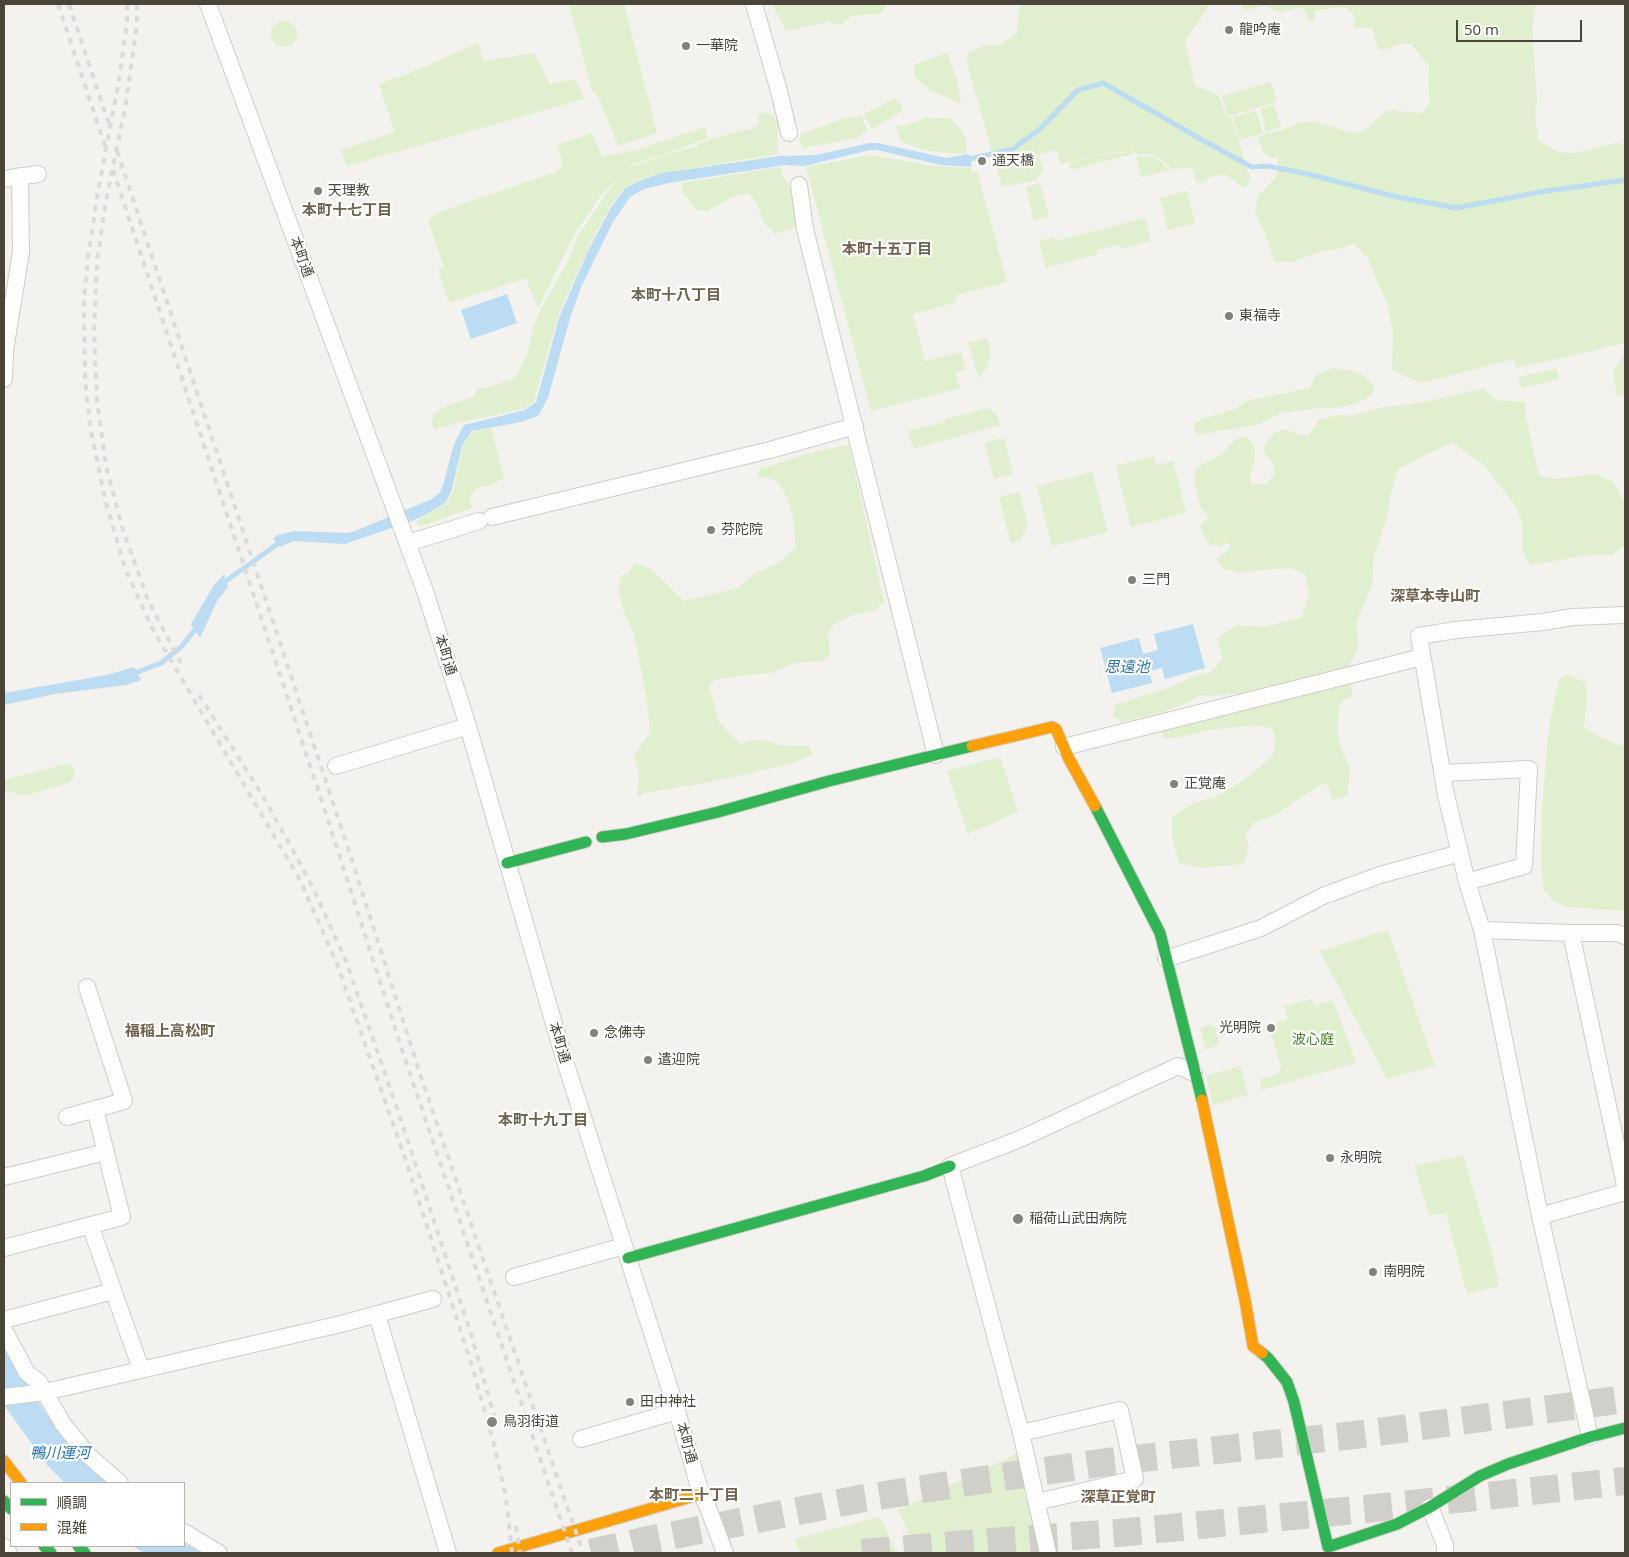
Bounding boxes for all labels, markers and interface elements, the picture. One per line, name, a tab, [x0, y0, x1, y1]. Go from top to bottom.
scale bar	[1459, 10, 1585, 42]
text: 50 m	[1464, 19, 1499, 39]
place label: 龍吟庵	[1239, 22, 1281, 38]
marker: 龍吟庵	[1223, 24, 1235, 36]
place label: 一華院	[696, 38, 738, 54]
marker: 一華院	[680, 40, 692, 52]
place label: 通天橋	[992, 153, 1034, 169]
marker: 通天橋	[976, 155, 988, 167]
place label: 天理教	[328, 183, 370, 199]
marker: 天理教	[312, 185, 324, 197]
district label: 本町十七丁目	[302, 202, 392, 220]
street label: 本町通	[286, 234, 316, 280]
district label: 本町十五丁目	[842, 241, 932, 259]
district label: 本町十八丁目	[631, 287, 721, 305]
place label: 東福寺	[1239, 308, 1281, 324]
marker: 東福寺	[1223, 310, 1235, 322]
place label: 芬陀院	[721, 522, 763, 538]
marker: 芬陀院	[705, 524, 717, 536]
place label: 三門	[1142, 572, 1170, 588]
marker: 三門	[1126, 574, 1138, 586]
district label: 深草本寺山町	[1390, 588, 1480, 606]
street label: 本町通	[431, 632, 459, 678]
water label: 思遠池	[1105, 659, 1149, 677]
place label: 正覚庵	[1184, 776, 1226, 792]
marker: 正覚庵	[1168, 778, 1180, 790]
street label: 本町通	[545, 1020, 573, 1066]
place label: 光明院	[1219, 1020, 1261, 1036]
marker: 光明院	[1265, 1022, 1277, 1034]
district label: 福稲上高松町	[125, 1023, 215, 1041]
place label: 念佛寺	[604, 1025, 646, 1041]
marker: 念佛寺	[588, 1027, 600, 1039]
park label: 波心庭	[1292, 1032, 1334, 1048]
place label: 遣迎院	[658, 1052, 700, 1068]
marker: 遣迎院	[642, 1054, 654, 1066]
district label: 本町十九丁目	[498, 1112, 588, 1130]
place label: 永明院	[1340, 1150, 1382, 1166]
marker: 永明院	[1324, 1152, 1336, 1164]
place label: 稲荷山武田病院	[1029, 1211, 1127, 1227]
marker: 稲荷山武田病院	[1011, 1212, 1025, 1226]
place label: 南明院	[1383, 1264, 1425, 1280]
marker: 南明院	[1367, 1266, 1379, 1278]
place label: 田中神社	[640, 1394, 696, 1410]
marker: 田中神社	[624, 1396, 636, 1408]
place label: 鳥羽街道	[503, 1414, 559, 1430]
marker: 鳥羽街道	[485, 1415, 499, 1429]
street label: 本町通	[672, 1420, 700, 1466]
water label: 鴨川運河	[30, 1445, 90, 1463]
legend	[10, 1482, 185, 1547]
district label: 本町二十丁目	[649, 1487, 739, 1505]
district label: 深草正覚町	[1081, 1489, 1155, 1507]
text: 順調	[57, 1492, 87, 1512]
text: 混雑	[57, 1517, 87, 1537]

